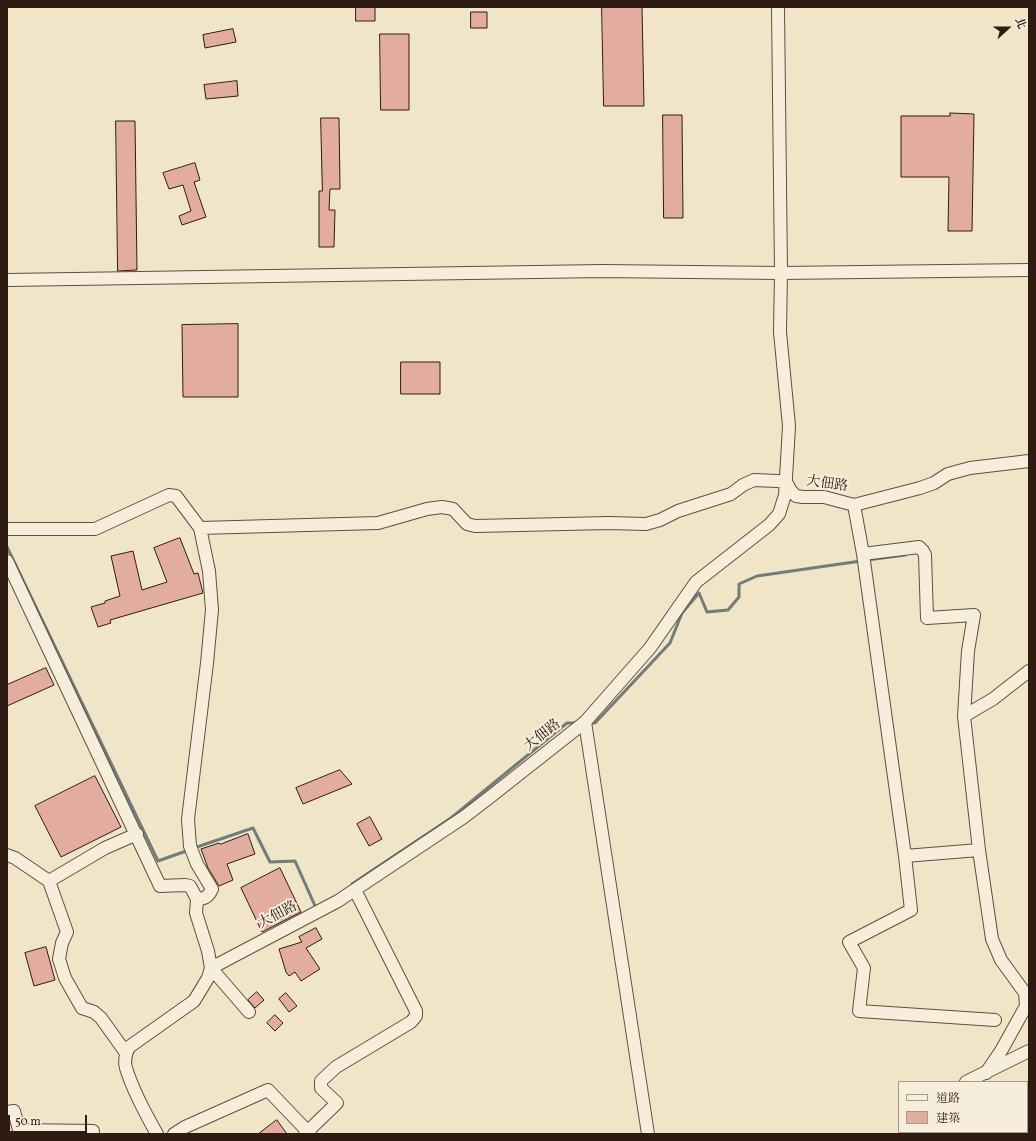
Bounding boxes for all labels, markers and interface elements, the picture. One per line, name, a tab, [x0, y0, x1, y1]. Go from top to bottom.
north arrow	[988, 8, 1028, 48]
text: 北	[1011, 16, 1029, 31]
street label: 大佃路	[805, 474, 849, 496]
street label: 大佃路	[521, 716, 565, 756]
street label: 大佃路	[256, 899, 300, 933]
legend	[898, 1081, 1028, 1133]
text: 道路	[936, 1091, 960, 1107]
scale bar	[10, 1107, 89, 1133]
text: 建築	[936, 1111, 960, 1127]
text: 50 m	[15, 1114, 41, 1130]

